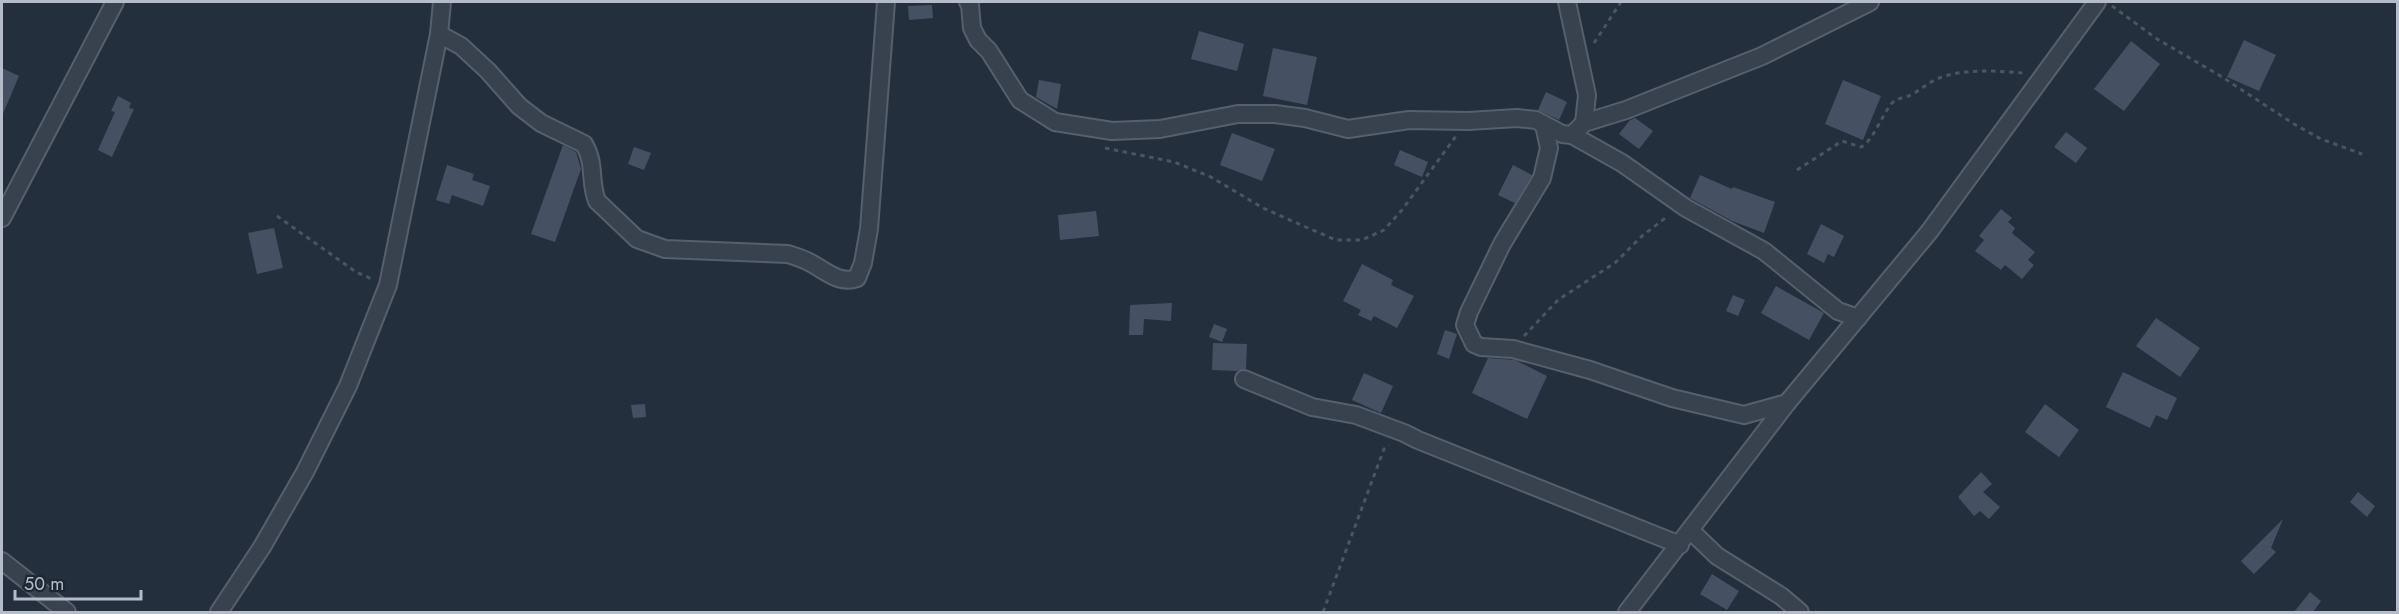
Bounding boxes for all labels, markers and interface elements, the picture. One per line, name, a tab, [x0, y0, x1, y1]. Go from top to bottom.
scale bar	[15, 563, 141, 601]
text: 50 m	[24, 571, 64, 597]

